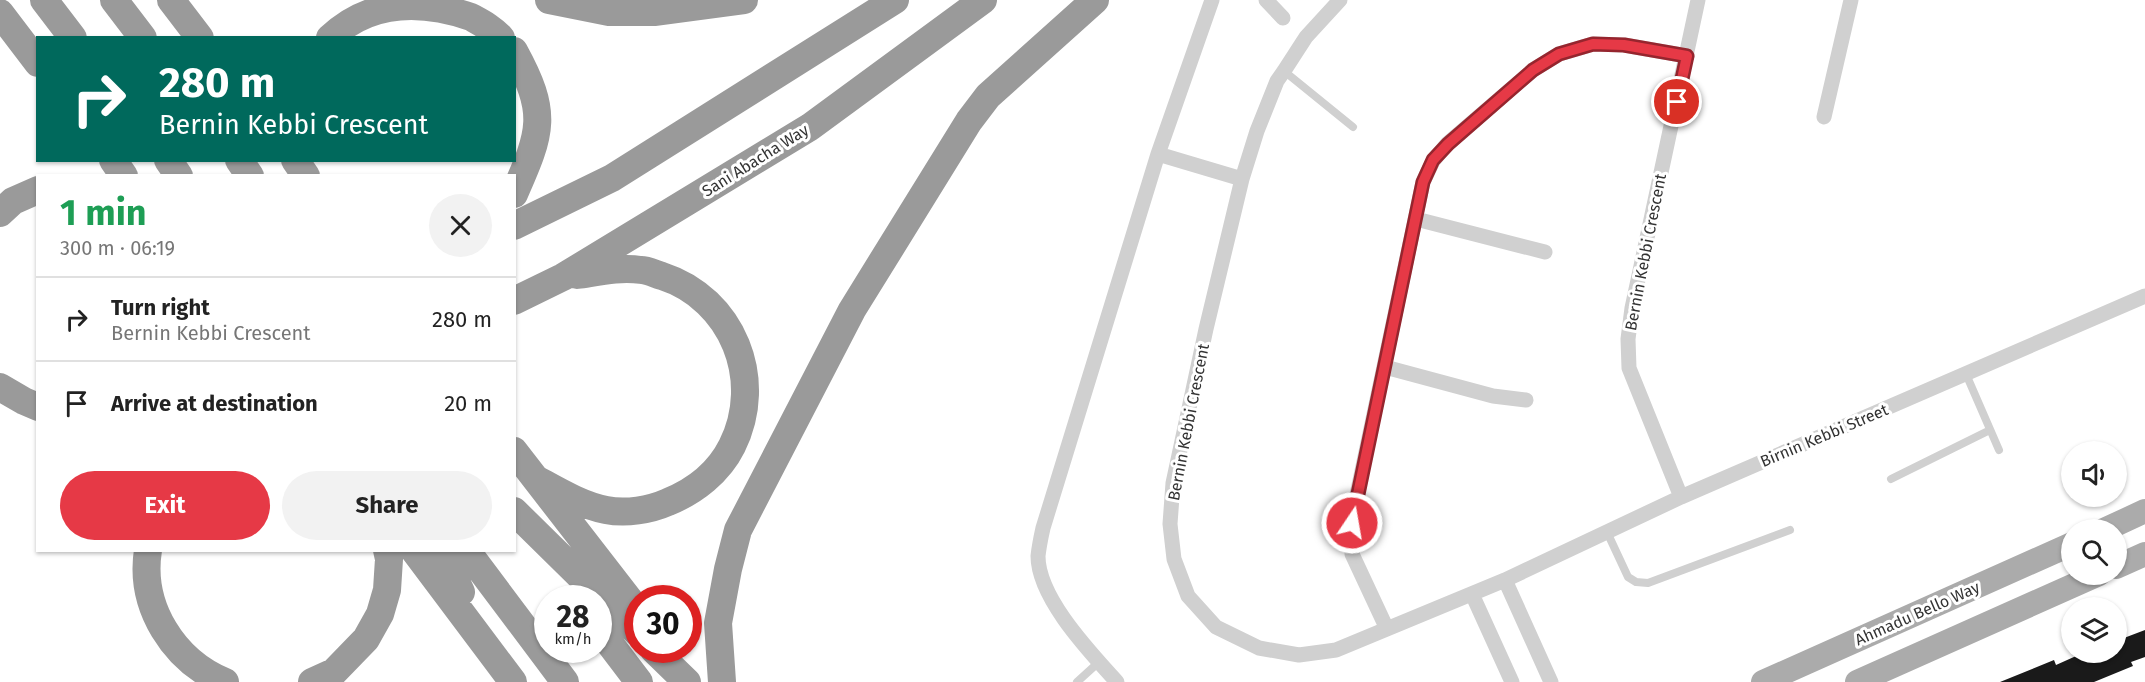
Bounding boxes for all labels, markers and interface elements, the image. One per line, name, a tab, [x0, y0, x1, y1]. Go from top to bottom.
text: 280 m	[159, 58, 275, 108]
icon: right	[60, 60, 138, 138]
pin	[1651, 76, 1702, 127]
icon: arrive	[1660, 85, 1693, 118]
text: Bernin Kebbi Crescent	[159, 109, 428, 141]
street label: Sani Abacha Way	[699, 120, 812, 201]
street label: Bernin Kebbi Crescent	[1621, 172, 1670, 332]
text: 1 min	[60, 191, 147, 235]
button: close	[429, 194, 492, 257]
text: 300 m · 06:19	[60, 236, 175, 260]
text: Turn right	[111, 294, 210, 321]
icon: right	[60, 303, 93, 336]
text: 280 m	[432, 306, 492, 333]
text: Bernin Kebbi Crescent	[111, 321, 311, 345]
street label: Bernin Kebbi Crescent	[1164, 342, 1213, 502]
icon: arrive	[60, 387, 93, 420]
text: Arrive at destination	[111, 390, 318, 417]
text: 20 m	[444, 390, 492, 417]
street label: Birnin Kebbi Street	[1757, 400, 1891, 471]
map controls	[2061, 441, 2127, 663]
button: sound	[2061, 441, 2127, 507]
button: Exit	[60, 471, 270, 540]
button: Share	[282, 471, 492, 540]
position arrow	[1320, 491, 1384, 555]
button: search	[2061, 519, 2127, 585]
street label: Ahmadu Bello Way	[1852, 577, 1983, 649]
speed limit sign: 30	[624, 585, 702, 663]
button: layers	[2061, 597, 2127, 663]
text: 28	[557, 599, 589, 635]
text: km/h	[554, 630, 592, 648]

